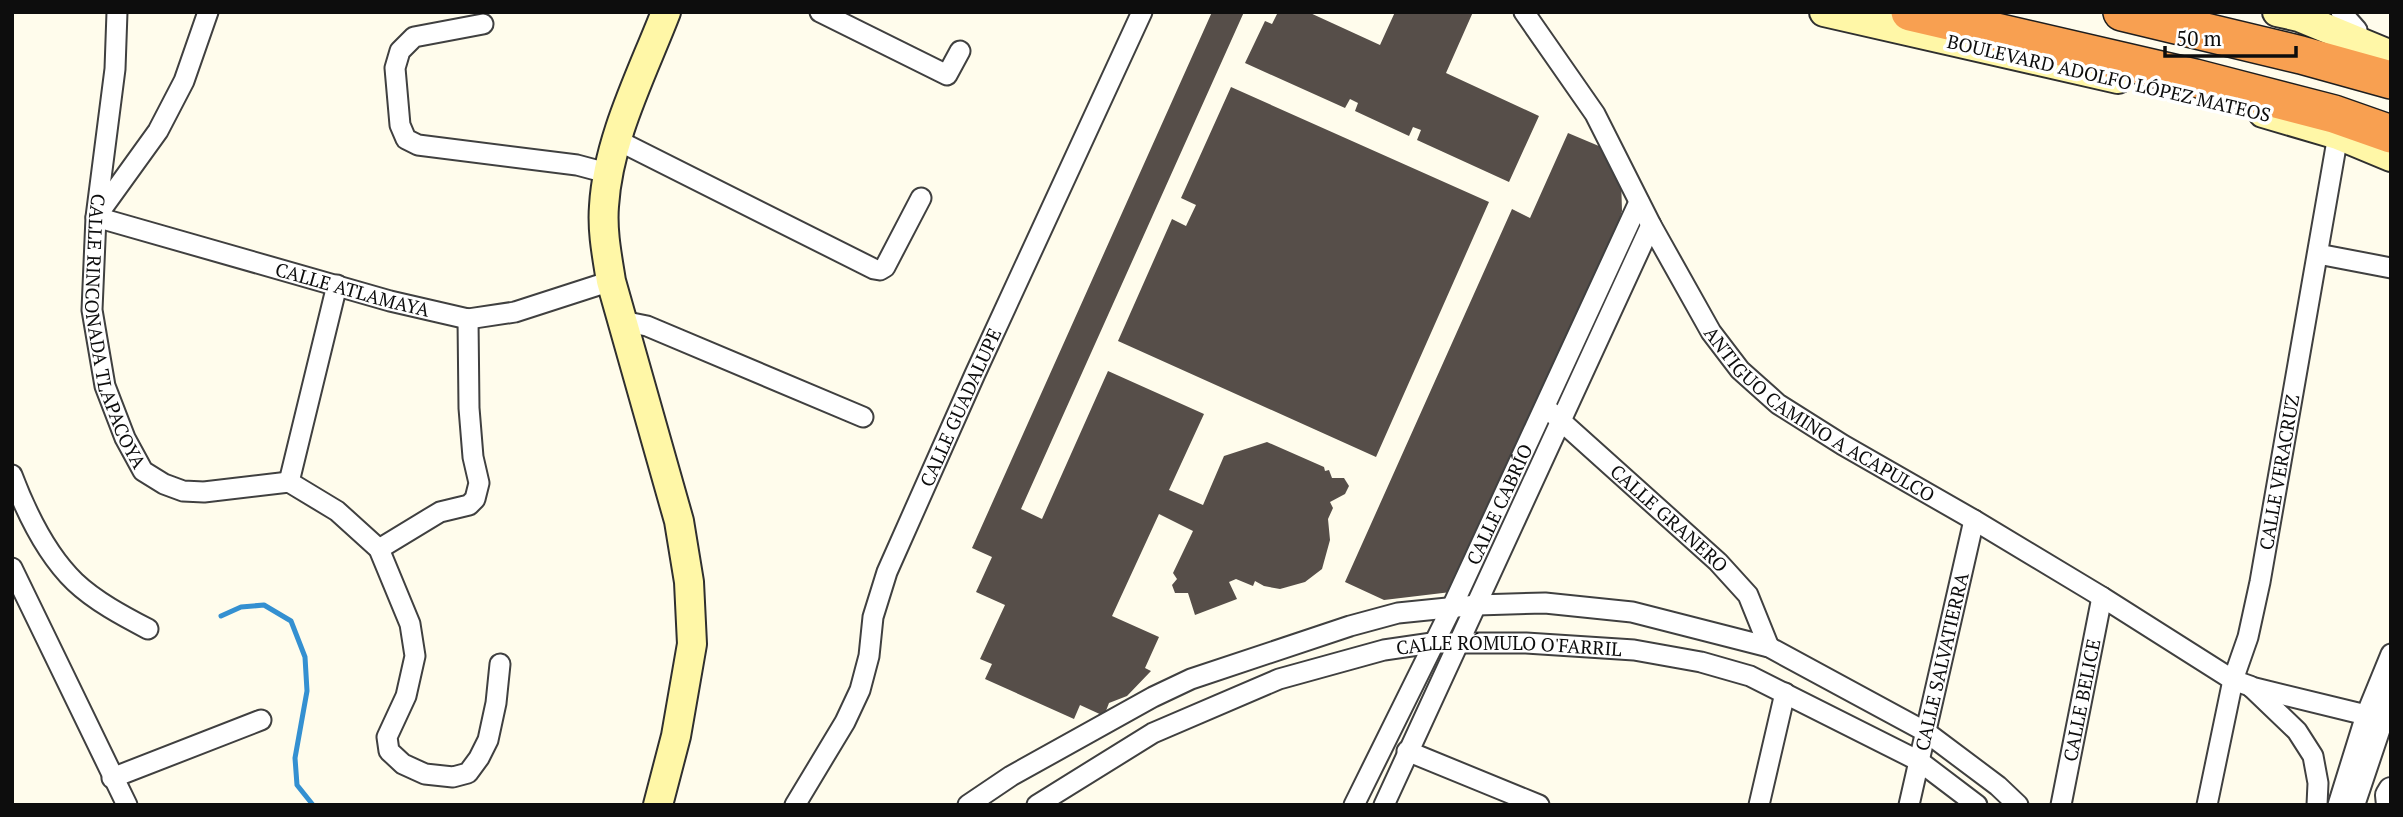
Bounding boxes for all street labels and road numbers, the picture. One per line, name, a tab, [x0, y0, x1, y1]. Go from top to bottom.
street label: BOULEVARD ADOLFO LÓPEZ MATEOS	[1945, 28, 2273, 127]
street label: CALLE RINCONADA TLAPACOYA	[80, 192, 152, 473]
street label: CALLE ATLAMAYA	[273, 256, 432, 322]
street label: ANTIGUO CAMINO A ACAPULCO	[1699, 321, 1940, 507]
street label: CALLE GUADALUPE	[914, 324, 1007, 490]
street label: CALLE VERACRUZ	[2253, 392, 2305, 552]
street label: CALLE CABRÍO	[1460, 440, 1538, 569]
street label: CALLE GRANERO	[1605, 458, 1734, 577]
street label: CALLE SALVATIERRA	[1909, 570, 1974, 753]
street label: CALLE RÓMULO O'FARRIL	[1394, 630, 1623, 661]
street label: CALLE BELICE	[2057, 636, 2106, 763]

